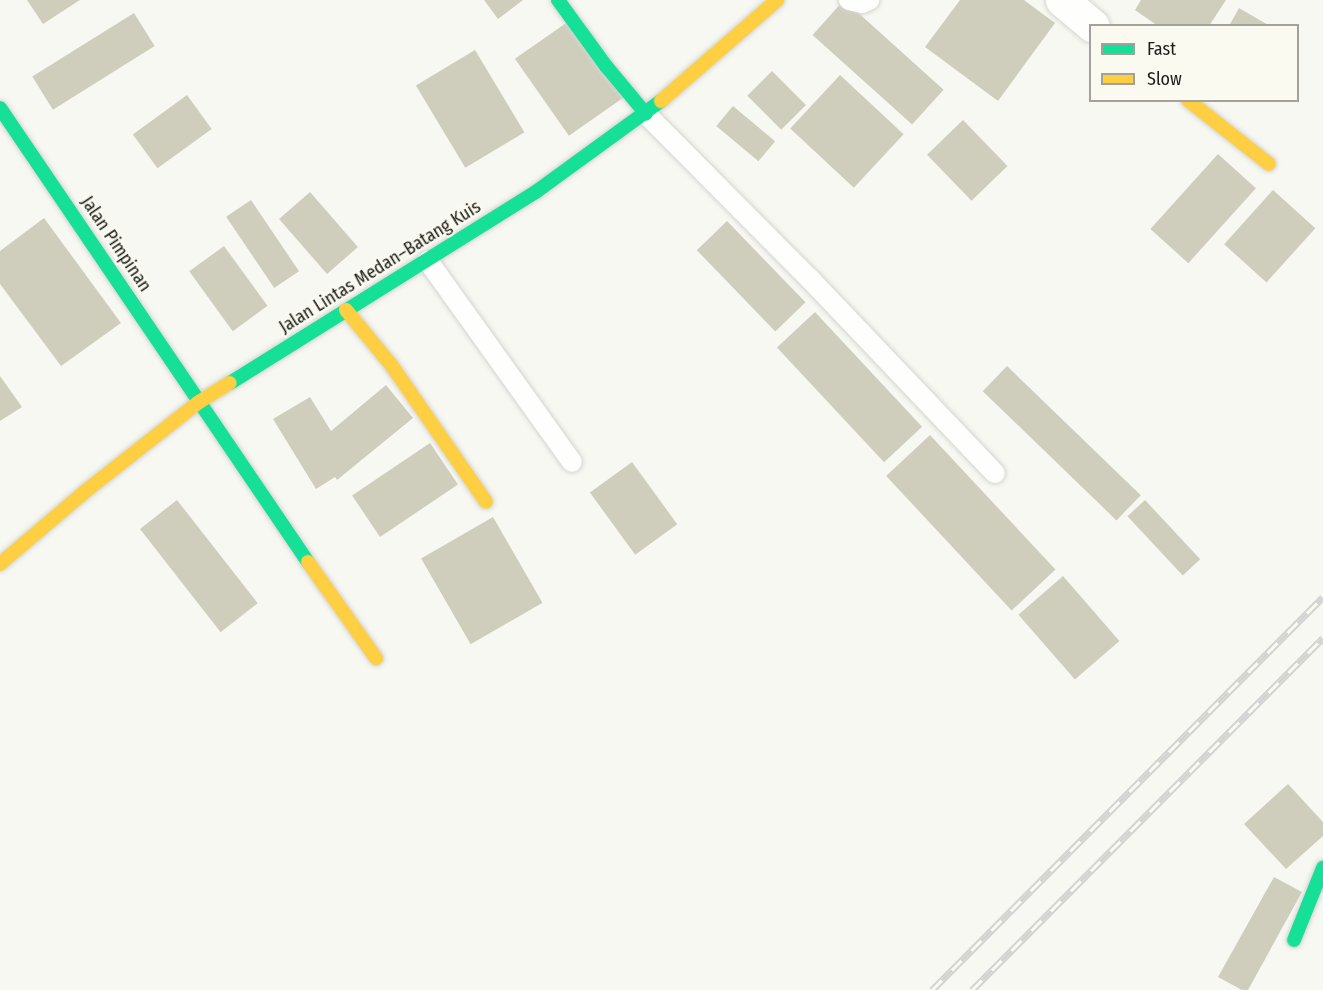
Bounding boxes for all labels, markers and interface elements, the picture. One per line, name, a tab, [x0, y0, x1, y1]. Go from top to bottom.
legend	[1089, 24, 1299, 102]
text: Fast	[1147, 38, 1176, 60]
text: Slow	[1147, 68, 1182, 90]
street label: Jalan Pimpinan	[76, 192, 156, 296]
street label: Jalan Lintas Medan–Batang Kuis	[275, 196, 485, 338]

